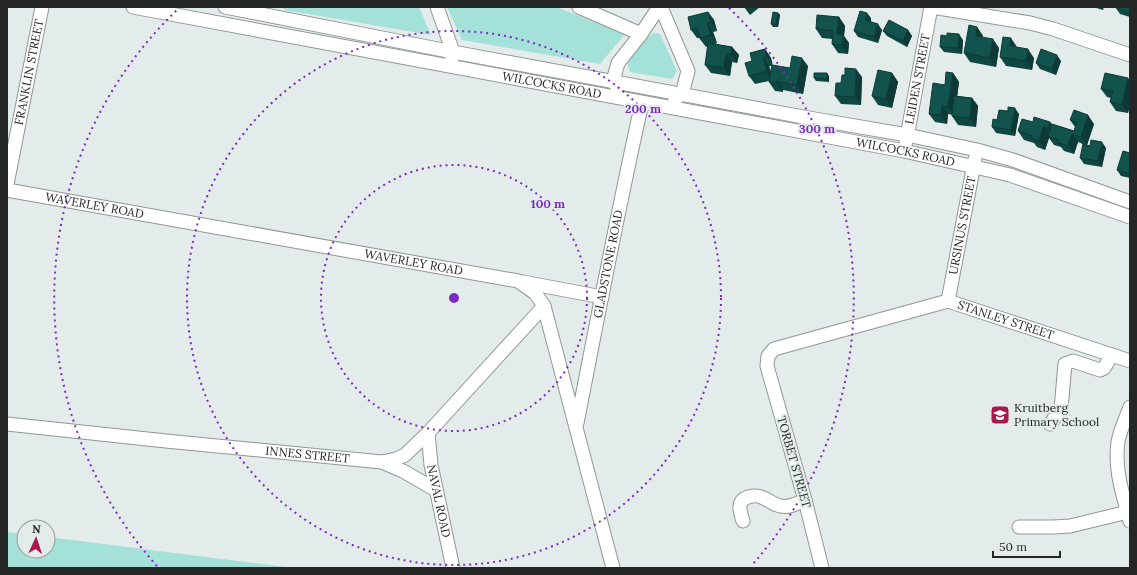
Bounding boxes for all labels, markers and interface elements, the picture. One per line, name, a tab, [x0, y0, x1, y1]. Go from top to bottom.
street label: FRANKLIN STREET	[11, 18, 46, 126]
street label: LEIDEN STREET	[901, 32, 933, 125]
street label: WILCOCKS ROAD	[501, 68, 603, 101]
text: 200 m	[625, 101, 661, 116]
text: 300 m	[799, 121, 835, 136]
street label: WILCOCKS ROAD	[855, 134, 956, 169]
street label: URSINUS STREET	[945, 174, 979, 276]
street label: WAVERLEY ROAD	[44, 189, 145, 221]
text: 100 m	[531, 196, 565, 211]
street label: GLADSTONE ROAD	[590, 209, 626, 319]
street label: WAVERLEY ROAD	[363, 246, 464, 278]
centre of rings	[447, 291, 461, 305]
street label: STANLEY STREET	[956, 297, 1056, 343]
place label: Kruitberg Primary School	[1014, 400, 1099, 429]
school or university icon: Kruitberg Primary School	[989, 404, 1011, 426]
street label: TORBET STREET	[774, 414, 815, 510]
street label: INNES STREET	[265, 443, 351, 466]
street label: NAVAL ROAD	[424, 463, 454, 539]
north arrow	[16, 519, 56, 559]
text: N	[32, 522, 42, 536]
scale bar	[993, 533, 1060, 559]
text: 50 m	[999, 539, 1027, 554]

